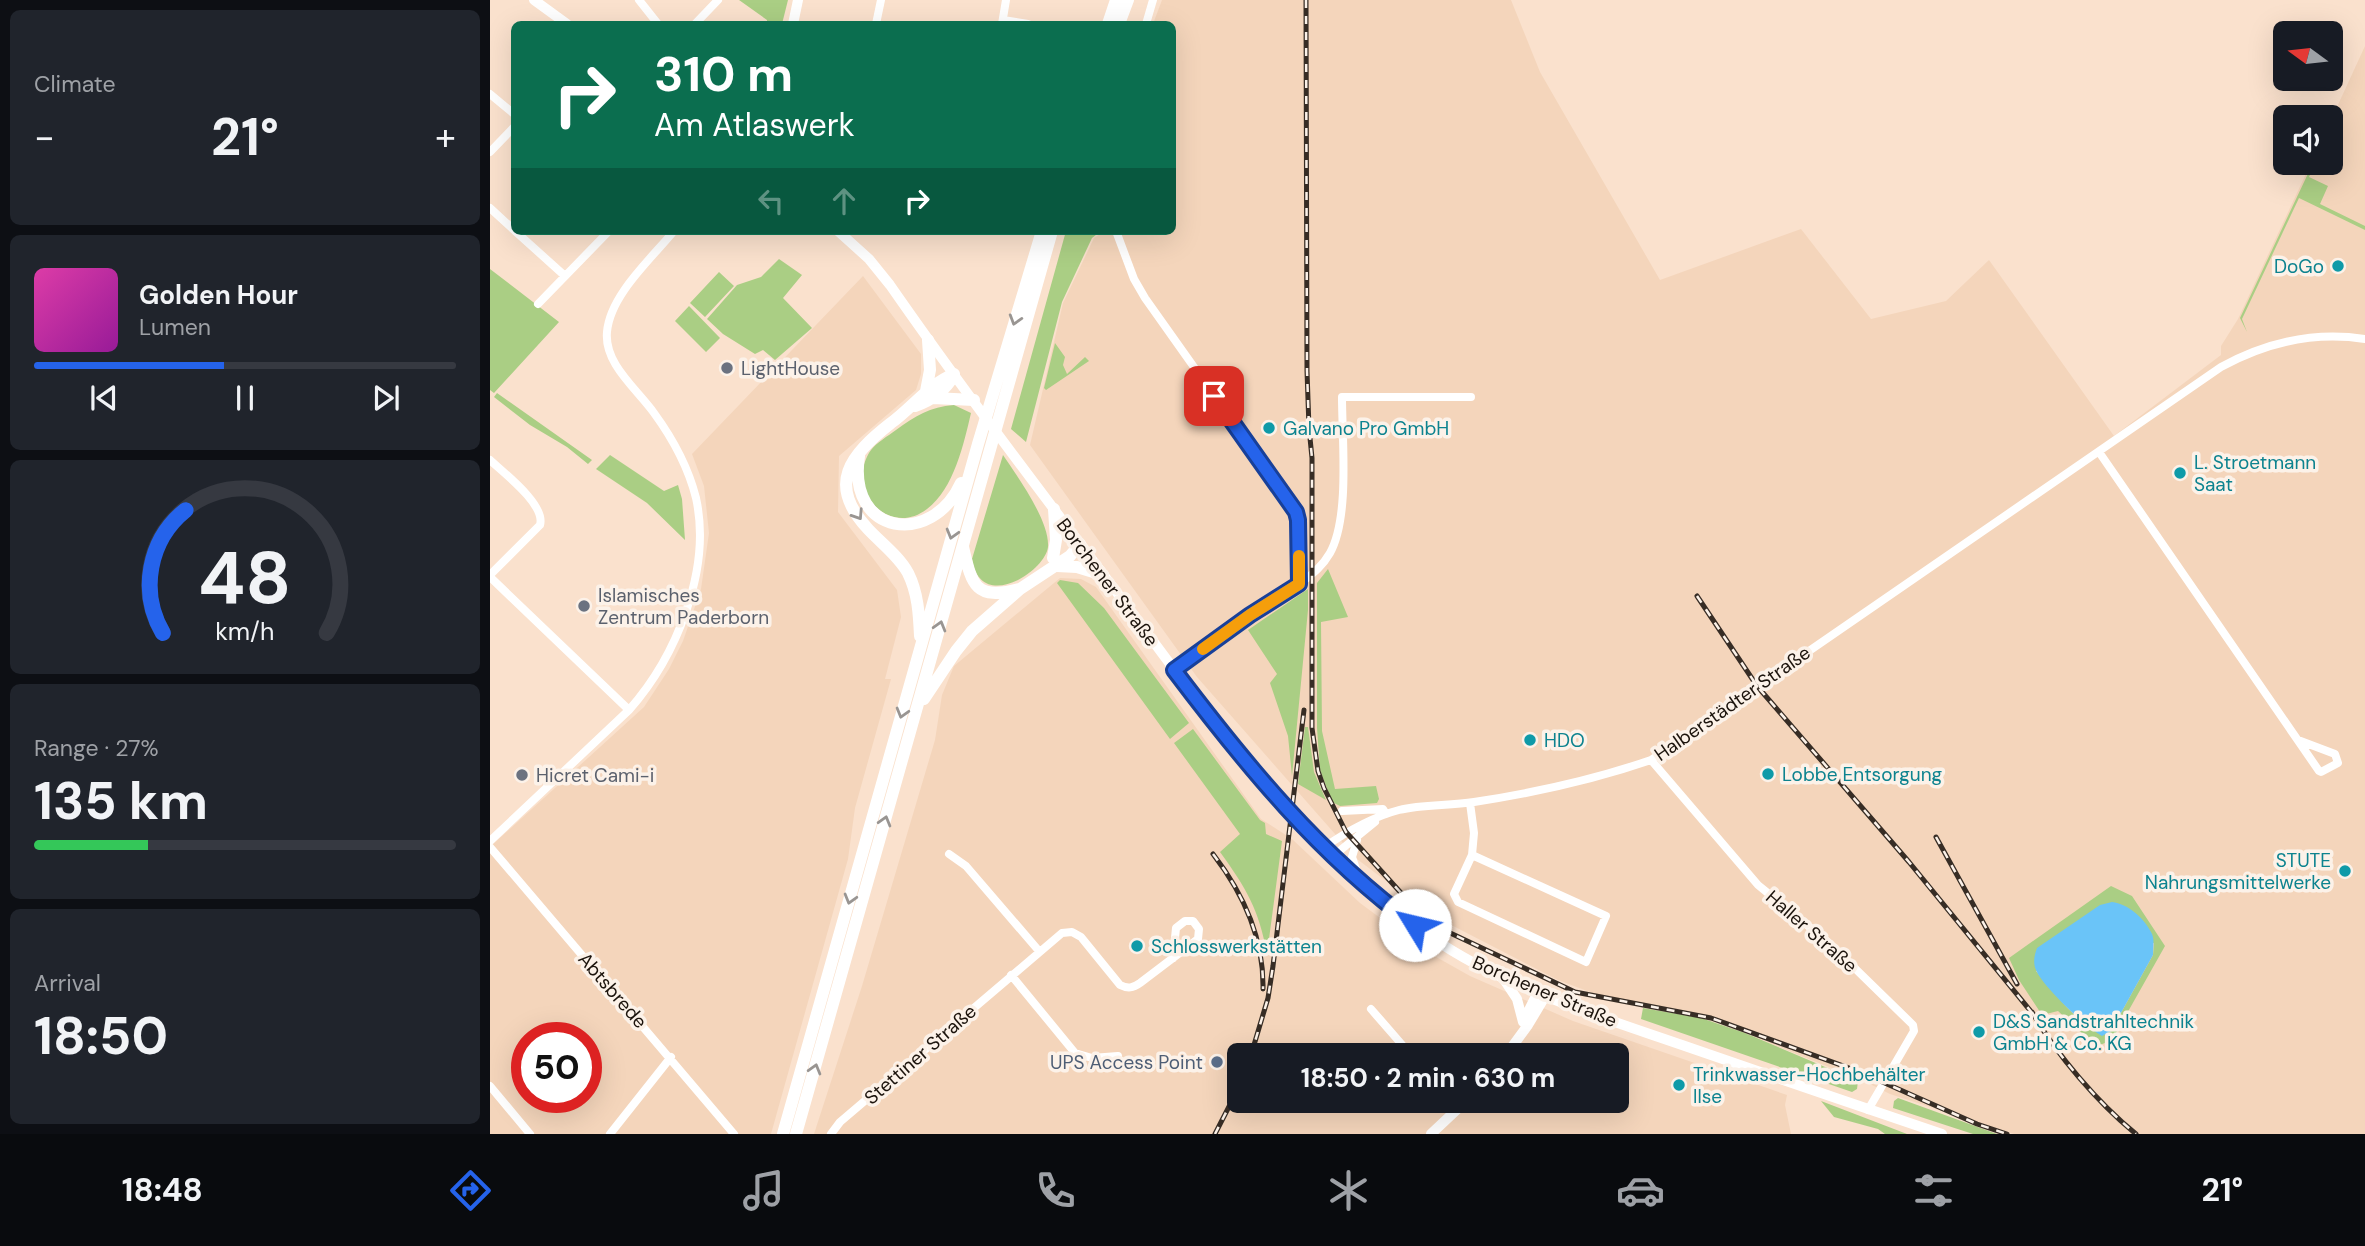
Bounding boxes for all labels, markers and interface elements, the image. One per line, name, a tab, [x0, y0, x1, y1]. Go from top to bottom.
north arrow	[2273, 21, 2343, 91]
map controls	[2273, 21, 2343, 175]
text: 310 m	[654, 42, 793, 106]
icon: right	[539, 49, 630, 140]
text: Climate	[34, 69, 116, 99]
text: 21°	[211, 103, 279, 171]
text: Am Atlaswerk	[654, 104, 855, 146]
button: sound	[2273, 105, 2343, 175]
text: −	[34, 112, 55, 162]
text: +	[435, 112, 456, 162]
icon: left	[752, 182, 790, 220]
icon: ahead	[825, 182, 863, 220]
icon: right	[898, 182, 936, 220]
place label: DoGo	[2274, 254, 2324, 279]
marker: DoGo	[2330, 258, 2346, 274]
text: Golden Hour	[139, 278, 298, 312]
text: Lumen	[139, 312, 211, 342]
one-way arrow	[1008, 313, 1023, 325]
place label: LightHouse	[741, 356, 840, 381]
marker: LightHouse	[719, 360, 735, 376]
pin	[1184, 366, 1244, 426]
icon: arrive	[1195, 377, 1233, 415]
icon: previous	[85, 379, 123, 417]
icon: pause	[226, 379, 264, 417]
icon: next	[367, 379, 405, 417]
place label: Galvano Pro GmbH	[1283, 416, 1449, 441]
marker: Galvano Pro GmbH	[1261, 420, 1277, 436]
place label: L. Stroetmann Saat	[2194, 450, 2316, 497]
marker: L. Stroetmann Saat	[2172, 465, 2188, 481]
one-way arrow	[849, 507, 862, 520]
street label: Borchener Straße	[1051, 513, 1164, 652]
one-way arrow	[946, 527, 961, 539]
text: 48	[198, 531, 292, 626]
place label: Islamisches Zentrum Paderborn	[598, 583, 769, 630]
marker: Islamisches Zentrum Paderborn	[576, 598, 592, 614]
text: km/h	[215, 615, 275, 648]
one-way arrow	[932, 620, 947, 632]
street label: Halberstädter Straße	[1649, 640, 1815, 767]
one-way arrow	[896, 706, 910, 718]
place label: HDO	[1544, 728, 1585, 753]
marker: HDO	[1522, 732, 1538, 748]
text: Range · 27%	[34, 733, 159, 763]
place label: Lobbe Entsorgung	[1782, 762, 1943, 787]
place label: Hicret Cami-i	[536, 763, 654, 788]
marker: Lobbe Entsorgung	[1760, 766, 1776, 782]
text: 135 km	[34, 767, 208, 835]
marker: Hicret Cami-i	[514, 767, 530, 783]
one-way arrow	[877, 815, 892, 827]
place label: STUTE Nahrungsmittelwerke	[2145, 848, 2331, 895]
marker: STUTE Nahrungsmittelwerke	[2337, 863, 2353, 879]
street label: Haller Straße	[1761, 885, 1863, 978]
position arrow	[1378, 888, 1452, 962]
one-way arrow	[843, 892, 858, 904]
place label: Schlosswerkstätten	[1151, 934, 1322, 959]
marker: Schlosswerkstätten	[1129, 938, 1145, 954]
street label: Abtsbrede	[573, 947, 653, 1034]
street label: Borchener Straße	[1469, 950, 1621, 1033]
text: Arrival	[34, 968, 101, 998]
street label: Stettiner Straße	[859, 999, 982, 1110]
text: 18:50	[34, 1002, 168, 1070]
place label: D&S Sandstrahltechnik GmbH & Co. KG	[1993, 1009, 2195, 1056]
speed limit sign: 50	[511, 1022, 602, 1113]
marker: D&S Sandstrahltechnik GmbH & Co. KG	[1971, 1024, 1987, 1040]
place label: UPS Access Point	[1050, 1050, 1203, 1075]
marker: UPS Access Point	[1209, 1054, 1225, 1070]
text: 18:50 · 2 min · 630 m	[1301, 1061, 1555, 1095]
place label: Trinkwasser-Hochbehälter Ilse	[1693, 1062, 1926, 1109]
one-way arrow	[806, 1063, 821, 1075]
marker: Trinkwasser-Hochbehälter Ilse	[1671, 1077, 1687, 1093]
icon: directions	[446, 1166, 495, 1215]
icon: music	[739, 1166, 788, 1215]
icon: phone	[1031, 1166, 1080, 1215]
icon: climate	[1324, 1166, 1373, 1215]
icon: car	[1616, 1166, 1665, 1215]
icon: filters	[1909, 1166, 1958, 1215]
text: 18:48	[122, 1169, 203, 1211]
text: 21°	[2201, 1169, 2243, 1211]

